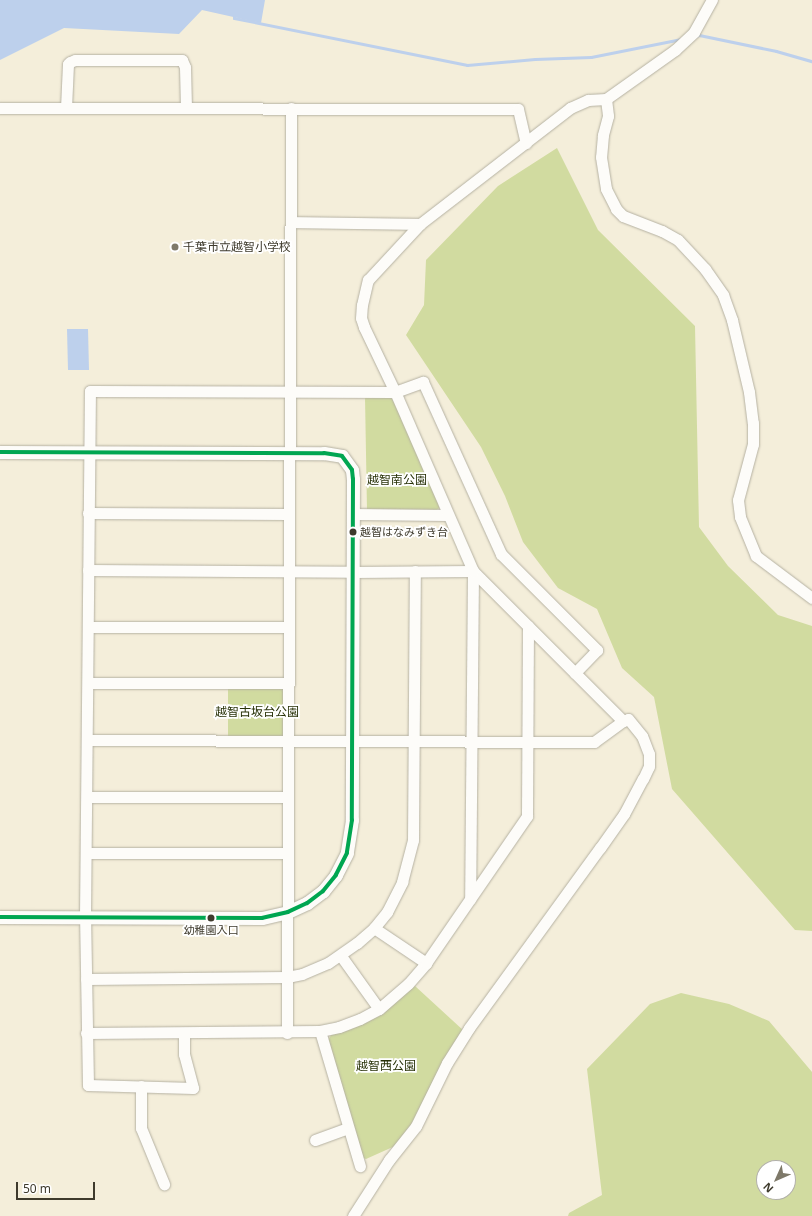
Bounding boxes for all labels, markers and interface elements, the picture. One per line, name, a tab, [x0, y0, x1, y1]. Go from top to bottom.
place label: 千葉市立越智小学校	[183, 240, 291, 254]
marker: 千葉市立越智小学校	[170, 242, 180, 252]
park label: 越智南公園	[367, 473, 427, 487]
place label: 越智はなみずき台	[360, 525, 448, 539]
marker: 越智はなみずき台	[348, 527, 358, 537]
park label: 越智古坂台公園	[215, 705, 299, 719]
marker: 幼稚園入口	[206, 913, 216, 923]
place label: 幼稚園入口	[184, 923, 238, 937]
park label: 越智西公園	[356, 1059, 416, 1073]
north arrow	[756, 1160, 796, 1200]
scale bar	[18, 1174, 97, 1200]
text: 50 m	[23, 1180, 51, 1197]
text: N	[759, 1180, 776, 1197]

